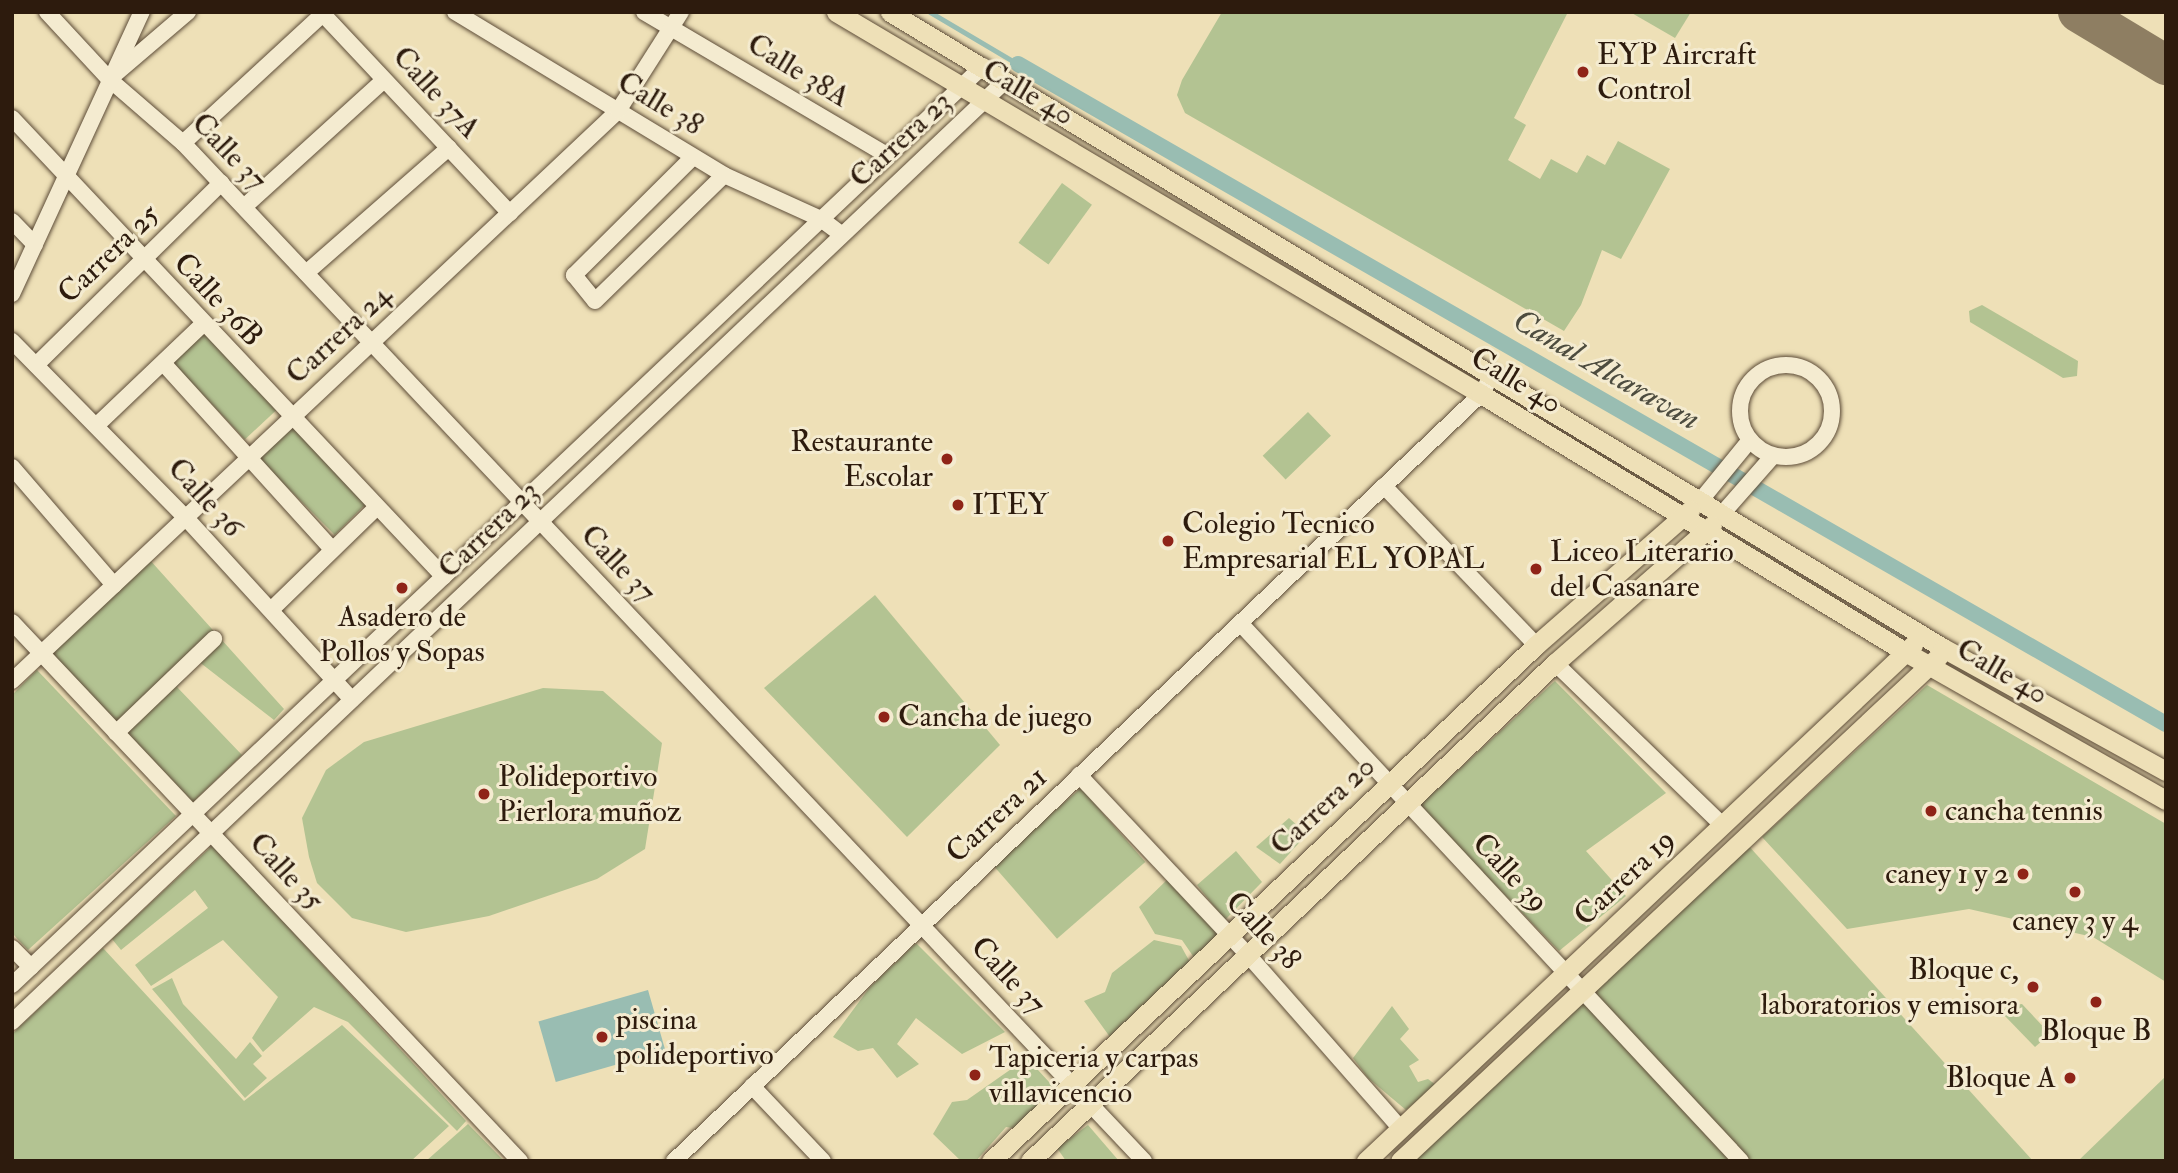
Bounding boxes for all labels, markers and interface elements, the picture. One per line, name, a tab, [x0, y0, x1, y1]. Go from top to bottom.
street label: Calle 38A	[740, 26, 856, 116]
place label: EYP Aircraft Control	[1597, 37, 1756, 107]
street label: Calle 37A	[384, 40, 488, 146]
street label: Calle 40	[976, 52, 1080, 134]
street label: Calle 38	[610, 64, 710, 144]
marker: EYP Aircraft Control	[1575, 64, 1591, 80]
street label: Carrera 23	[843, 84, 959, 196]
street label: Calle 37	[184, 106, 274, 198]
street label: Carrera 25	[51, 197, 167, 311]
street label: Calle 36B	[166, 246, 270, 354]
street label: Carrera 24	[279, 277, 399, 393]
water label: Canal Alcaravan	[1506, 301, 1706, 439]
street label: Calle 40	[1464, 340, 1568, 422]
place label: Restaurante Escolar	[790, 424, 933, 494]
street label: Calle 36	[159, 451, 251, 545]
marker: Restaurante Escolar	[939, 451, 955, 467]
street label: Carrera 23	[431, 473, 547, 587]
place label: ITEY	[972, 487, 1049, 523]
marker: ITEY	[950, 497, 966, 513]
place label: Colegio Tecnico Empresarial EL YOPAL	[1182, 506, 1485, 576]
street label: Calle 37	[573, 518, 663, 610]
marker: Colegio Tecnico Empresarial EL YOPAL	[1160, 533, 1176, 549]
place label: Liceo Literario del Casanare	[1550, 534, 1734, 604]
marker: Liceo Literario del Casanare	[1528, 561, 1544, 577]
marker: Asadero de Pollos y Sopas	[394, 580, 410, 596]
place label: Asadero de Pollos y Sopas	[319, 599, 485, 670]
street label: Calle 40	[1950, 631, 2054, 713]
place label: Cancha de juego	[898, 699, 1092, 735]
marker: Cancha de juego	[876, 709, 892, 725]
street label: Carrera 20	[1263, 749, 1383, 863]
place label: Polideportivo Pierlora muñoz	[498, 759, 682, 830]
street label: Carrera 21	[939, 759, 1055, 871]
marker: Polideportivo Pierlora muñoz	[476, 786, 492, 802]
place label: cancha tennis	[1945, 793, 2103, 829]
marker: cancha tennis	[1923, 803, 1939, 819]
street label: Carrera 19	[1567, 822, 1683, 934]
street label: Calle 35	[241, 826, 331, 918]
street label: Calle 39	[1464, 826, 1556, 920]
place label: caney 1 y 2	[1885, 856, 2009, 892]
marker: caney 1 y 2	[2015, 866, 2031, 882]
street label: Calle 38	[1218, 884, 1308, 978]
marker: caney 3 y 4	[2067, 884, 2083, 900]
place label: caney 3 y 4	[2012, 903, 2138, 939]
street label: Calle 37	[963, 930, 1053, 1022]
place label: Bloque c, laboratorios y emisora	[1761, 952, 2019, 1023]
marker: Bloque c, laboratorios y emisora	[2025, 979, 2041, 995]
marker: Bloque B	[2088, 994, 2104, 1010]
place label: piscina polideportivo	[616, 1002, 774, 1072]
place label: Bloque B	[2040, 1013, 2152, 1049]
marker: piscina polideportivo	[594, 1029, 610, 1045]
place label: Tapiceria y carpas villavicencio	[989, 1040, 1198, 1110]
place label: Bloque A	[1945, 1060, 2056, 1096]
marker: Tapiceria y carpas villavicencio	[967, 1067, 983, 1083]
marker: Bloque A	[2062, 1070, 2078, 1086]

